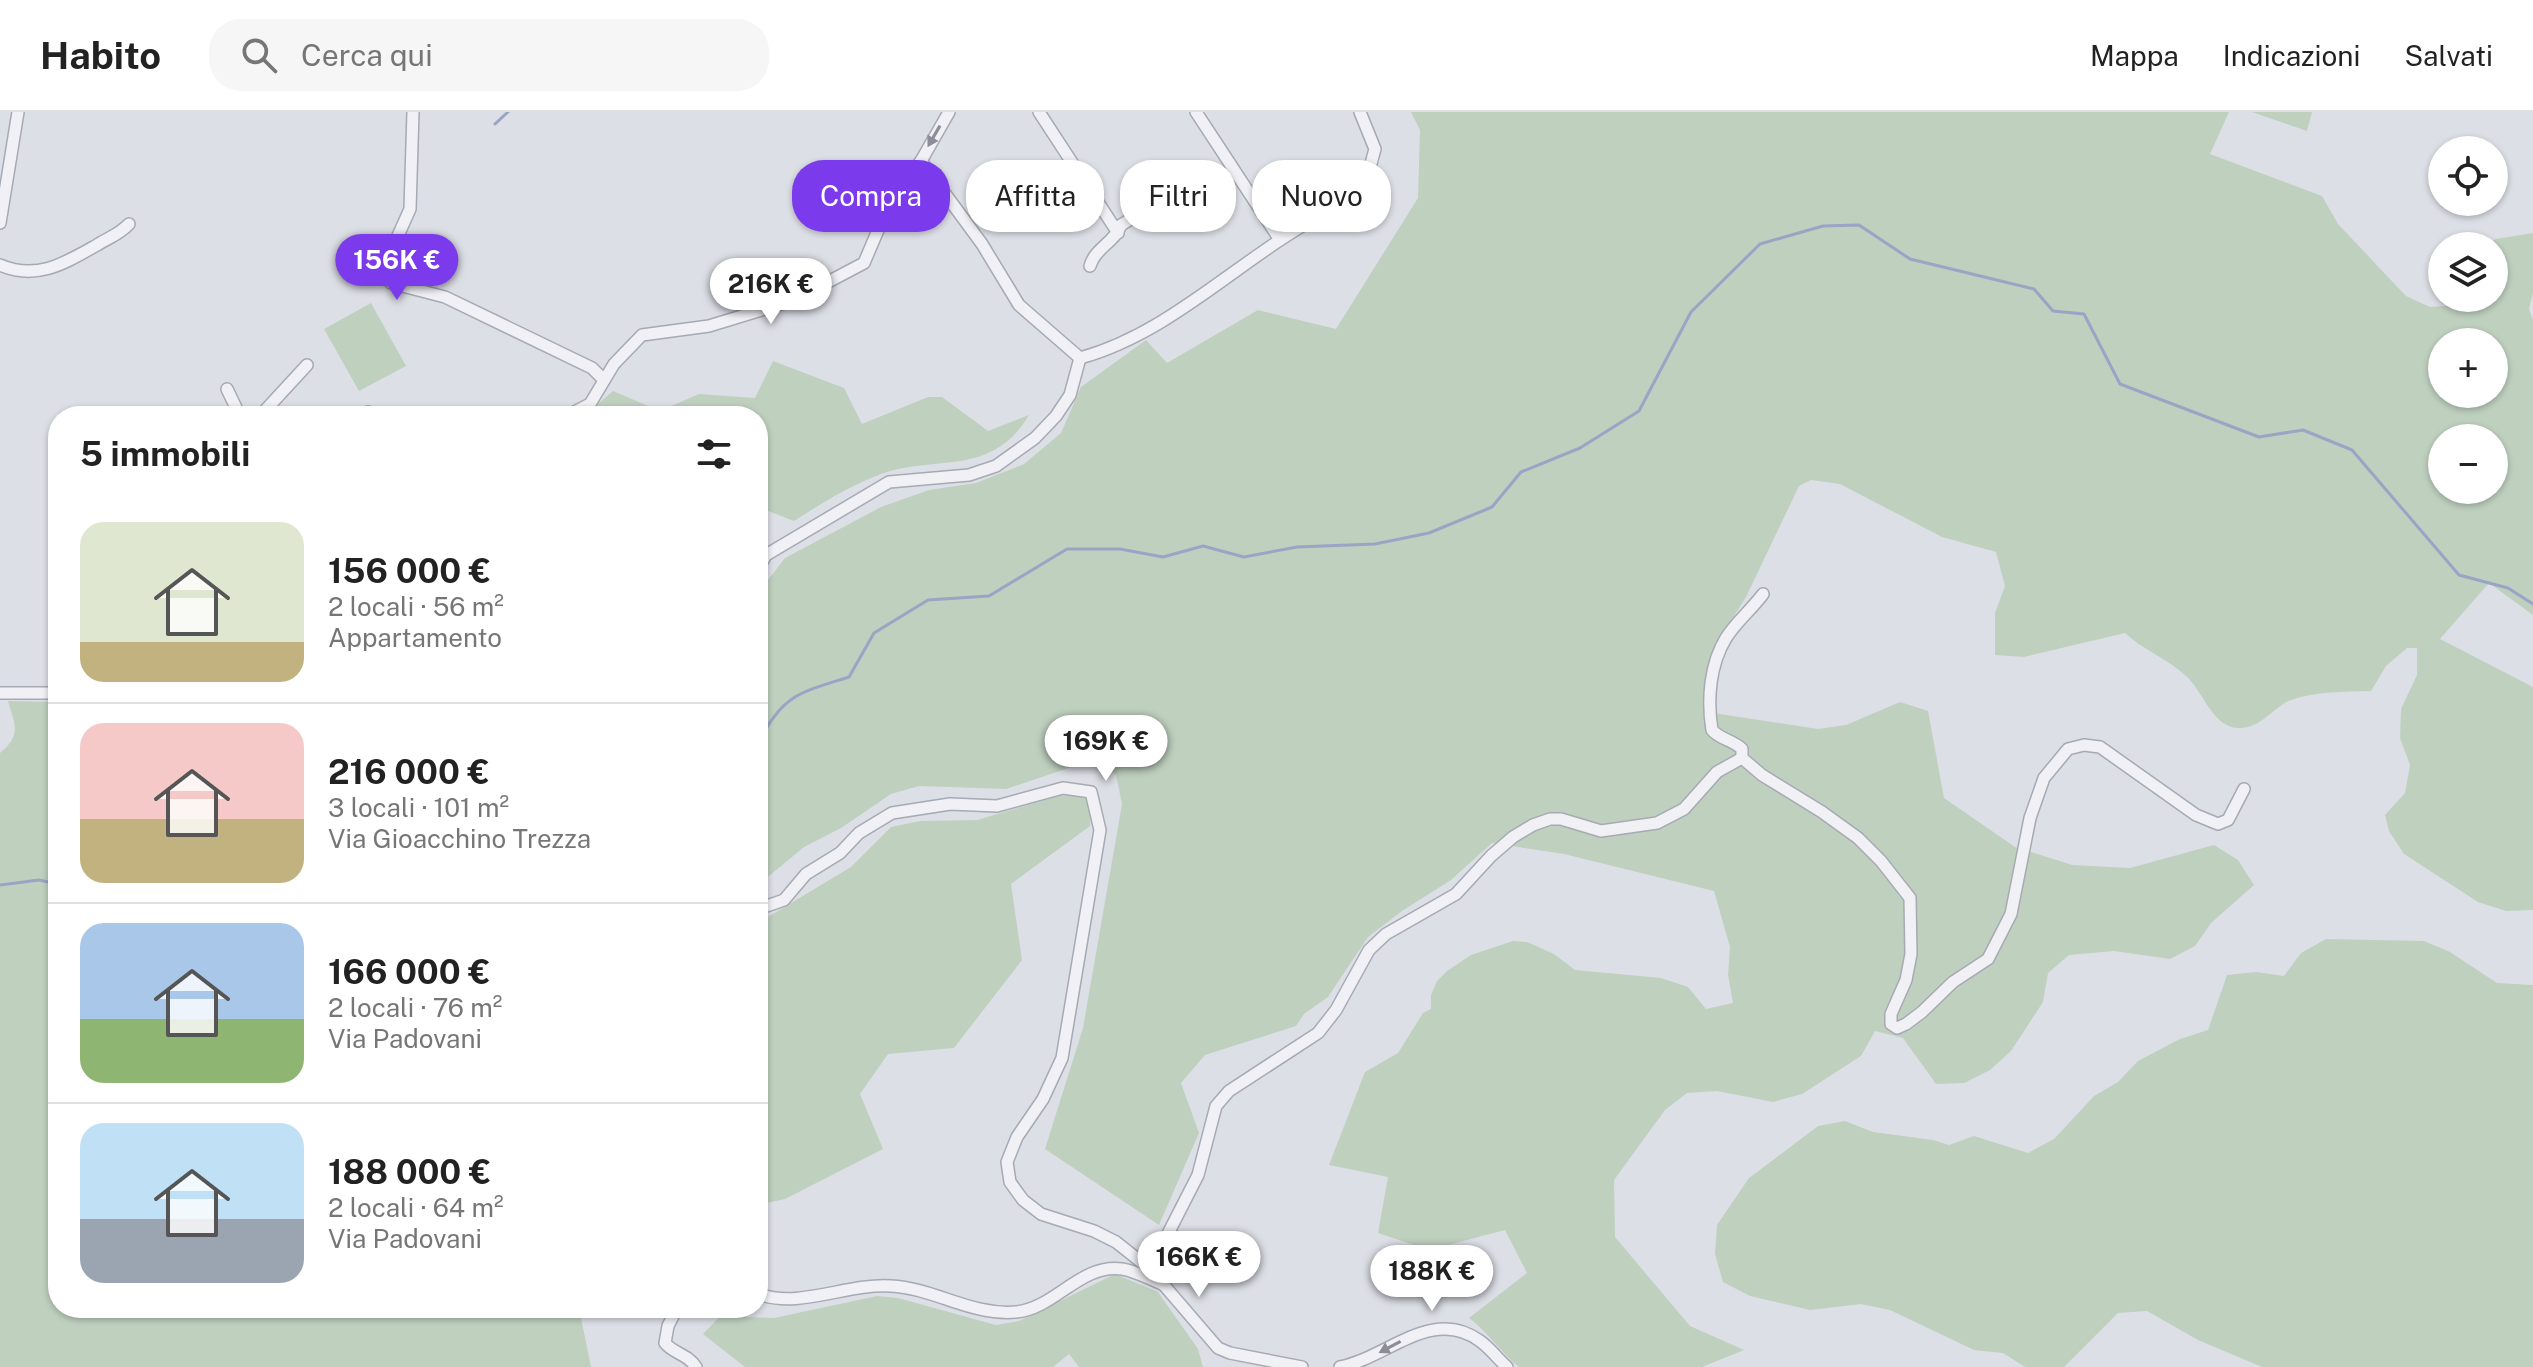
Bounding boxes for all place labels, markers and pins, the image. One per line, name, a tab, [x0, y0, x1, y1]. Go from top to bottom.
pin: 156K €	[332, 234, 462, 302]
pin: 216K €	[706, 258, 836, 326]
pin: 169K €	[1041, 715, 1171, 783]
pin: 166K €	[1134, 1231, 1264, 1299]
pin: 188K €	[1367, 1245, 1497, 1313]

